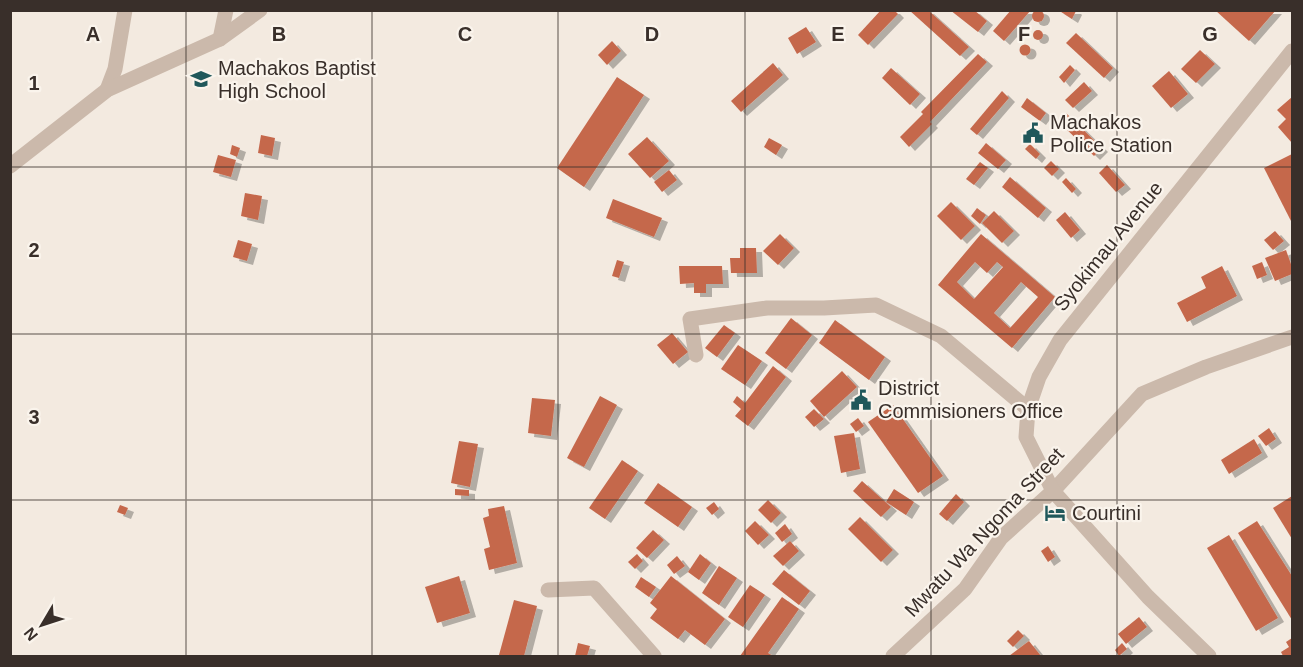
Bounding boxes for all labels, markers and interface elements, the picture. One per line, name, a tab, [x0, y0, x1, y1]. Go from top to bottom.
text: A	[86, 23, 100, 45]
text: B	[272, 23, 286, 45]
text: C	[458, 23, 472, 45]
text: D	[645, 23, 659, 45]
text: E	[831, 23, 845, 45]
text: F	[1018, 23, 1030, 45]
text: G	[1202, 23, 1218, 45]
place label: Machakos Baptist High School	[218, 57, 376, 102]
school or university icon: Machakos Baptist High School	[189, 67, 213, 91]
text: 1	[28, 72, 40, 94]
place label: Machakos Police Station	[1050, 111, 1172, 156]
public building icon: Machakos Police Station	[1021, 121, 1045, 145]
street label: Syokimau Avenue	[1049, 177, 1167, 315]
text: 2	[28, 239, 40, 261]
place label: District Commisioners Office	[878, 377, 1063, 422]
public building icon: District Commisioners Office	[849, 388, 873, 412]
text: 3	[28, 406, 40, 428]
street label: Mwatu Wa Ngoma Street	[900, 443, 1068, 621]
hotel icon: Courtini	[1043, 501, 1067, 525]
place label: Courtini	[1072, 502, 1141, 524]
north arrow	[12, 595, 72, 655]
text: N	[20, 624, 41, 644]

